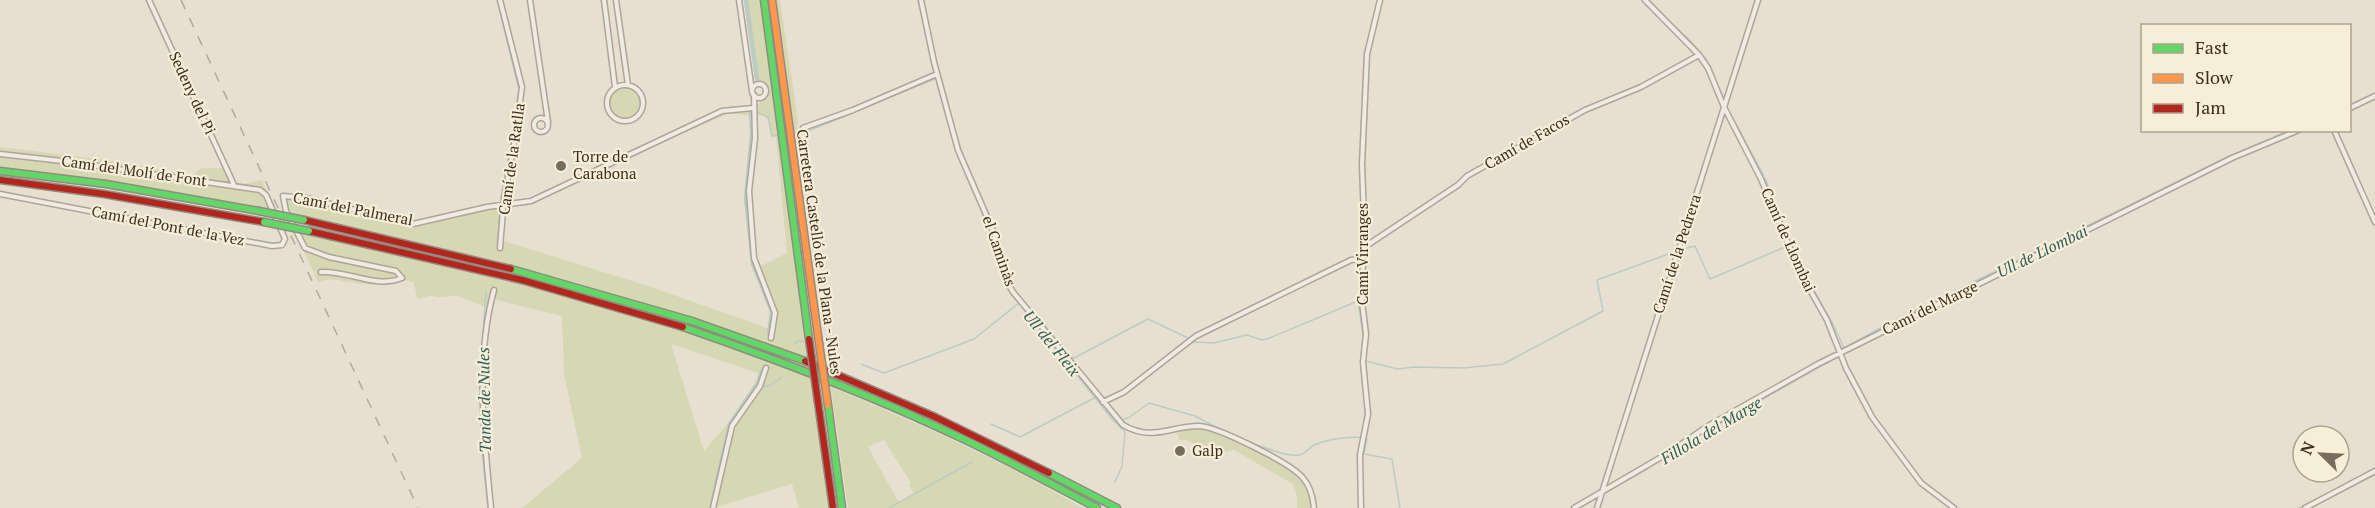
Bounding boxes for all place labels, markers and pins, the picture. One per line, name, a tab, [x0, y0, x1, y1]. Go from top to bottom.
place label: Torre de Carabona	[573, 146, 637, 183]
marker: Torre de Carabona	[554, 159, 568, 173]
place label: Galp	[1192, 440, 1223, 460]
marker: Galp	[1173, 444, 1187, 458]

